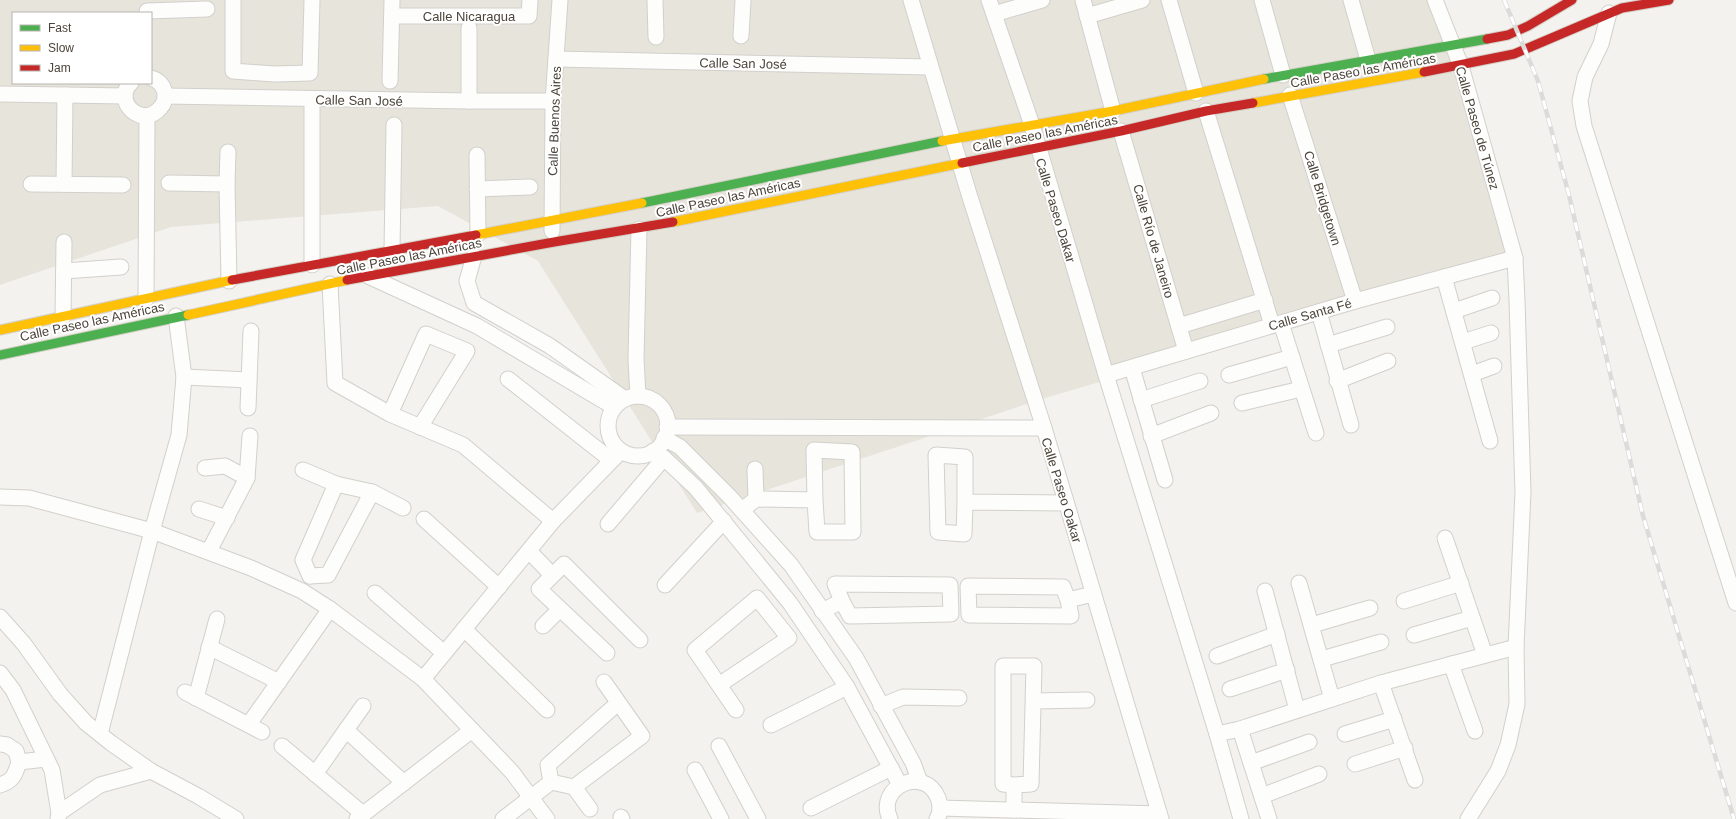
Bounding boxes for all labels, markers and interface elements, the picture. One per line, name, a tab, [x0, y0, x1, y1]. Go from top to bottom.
street label: Calle Nicaragua	[423, 9, 516, 24]
legend	[12, 12, 152, 84]
text: Fast	[48, 21, 72, 35]
text: Slow	[48, 41, 74, 55]
street label: Calle Paseo las Américas	[1289, 50, 1437, 91]
street label: Calle San José	[699, 55, 787, 72]
text: Jam	[48, 61, 71, 75]
street label: Calle Buenos Aires	[545, 65, 564, 176]
street label: Calle Paseo de Túnez	[1453, 65, 1502, 192]
street label: Calle San José	[315, 92, 403, 109]
street label: Calle Paseo las Américas	[971, 112, 1119, 155]
street label: Calle Bridgetown	[1301, 149, 1344, 247]
street label: Calle Paseo Dakar	[1033, 156, 1079, 265]
street label: Calle Paseo las Américas	[654, 175, 802, 220]
street label: Calle Río de Janeiro	[1130, 182, 1177, 300]
street label: Calle Paseo las Américas	[335, 235, 483, 278]
street label: Calle Santa Fé	[1267, 295, 1354, 334]
street label: Calle Paseo las Américas	[18, 299, 166, 344]
street label: Calle Paseo Oakar	[1038, 436, 1085, 545]

